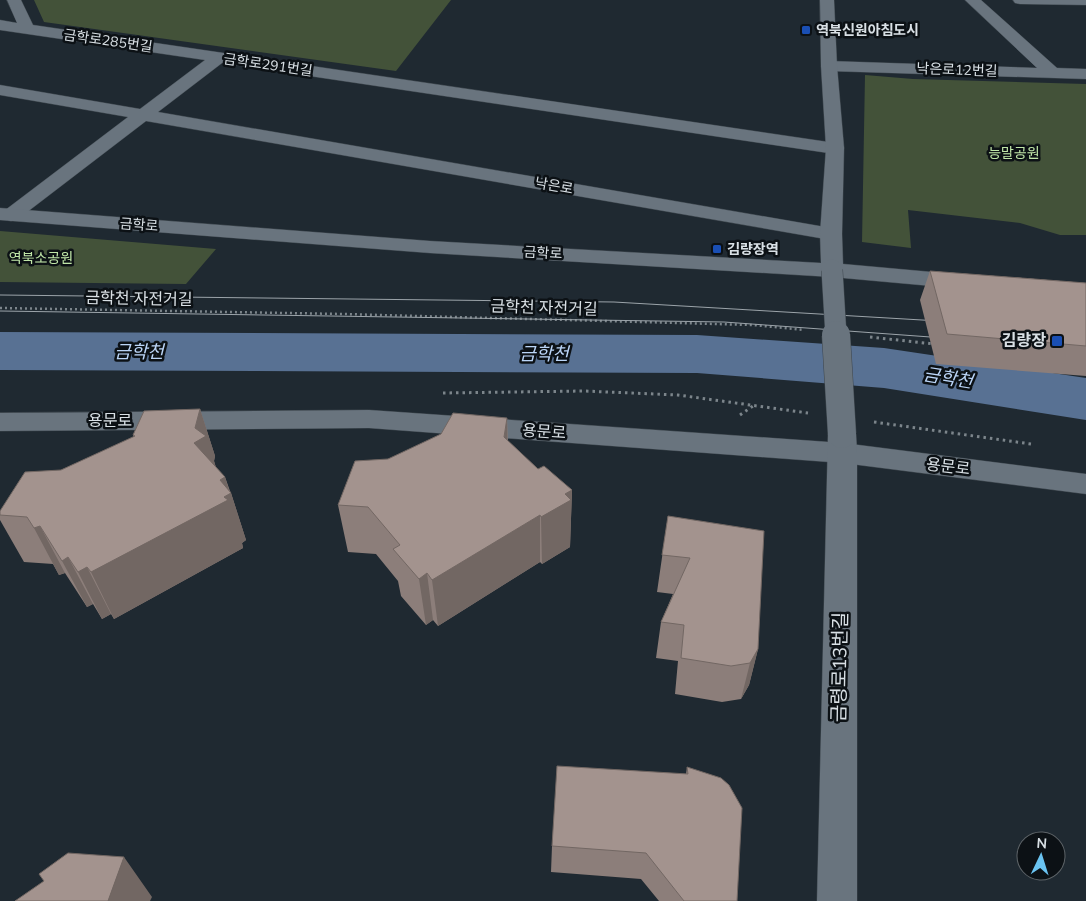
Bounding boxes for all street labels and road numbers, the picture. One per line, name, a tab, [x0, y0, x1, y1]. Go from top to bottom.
street label: 금학로285번길	[62, 25, 154, 57]
street label: 금학로291번길	[222, 49, 314, 81]
street label: 낙은로12번길	[916, 59, 998, 81]
street label: 낙은로	[533, 173, 575, 199]
street label: 금학로	[119, 214, 159, 236]
street label: 금학로	[523, 243, 563, 264]
street label: 금학천 자전거길	[85, 287, 193, 311]
street label: 금학천 자전거길	[490, 295, 598, 321]
street label: 용문로	[88, 410, 132, 432]
street label: 용문로	[521, 419, 567, 445]
street label: 용문로	[925, 453, 972, 481]
street label: 금령로13번길	[826, 612, 854, 722]

